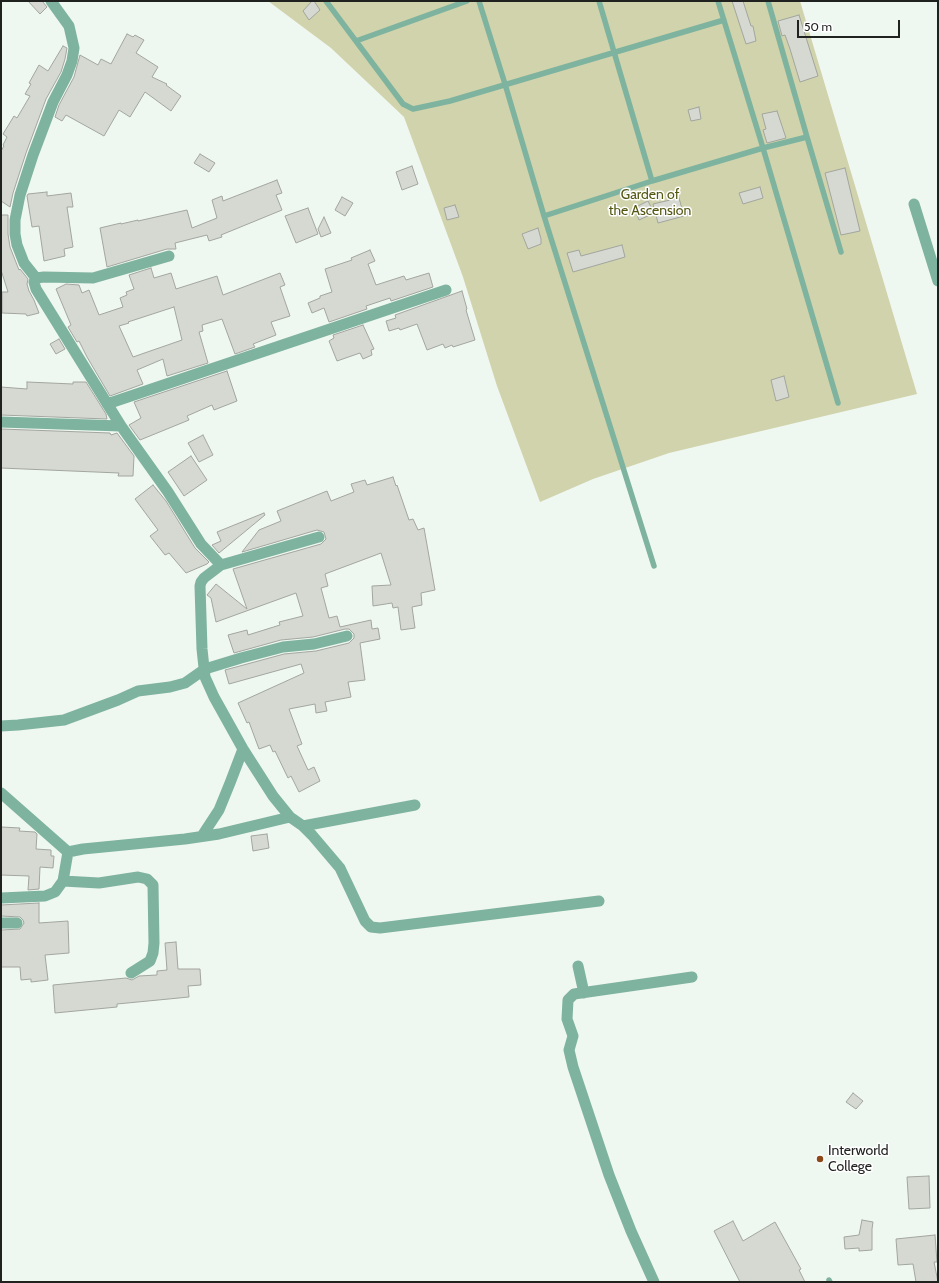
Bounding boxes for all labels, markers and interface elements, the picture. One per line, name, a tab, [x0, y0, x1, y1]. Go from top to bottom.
scale bar	[799, 12, 902, 38]
text: 50 m	[804, 19, 832, 34]
park label: Garden of the Ascension	[609, 187, 691, 220]
place label: Interworld College	[828, 1143, 889, 1176]
marker: Interworld College	[815, 1154, 825, 1164]

